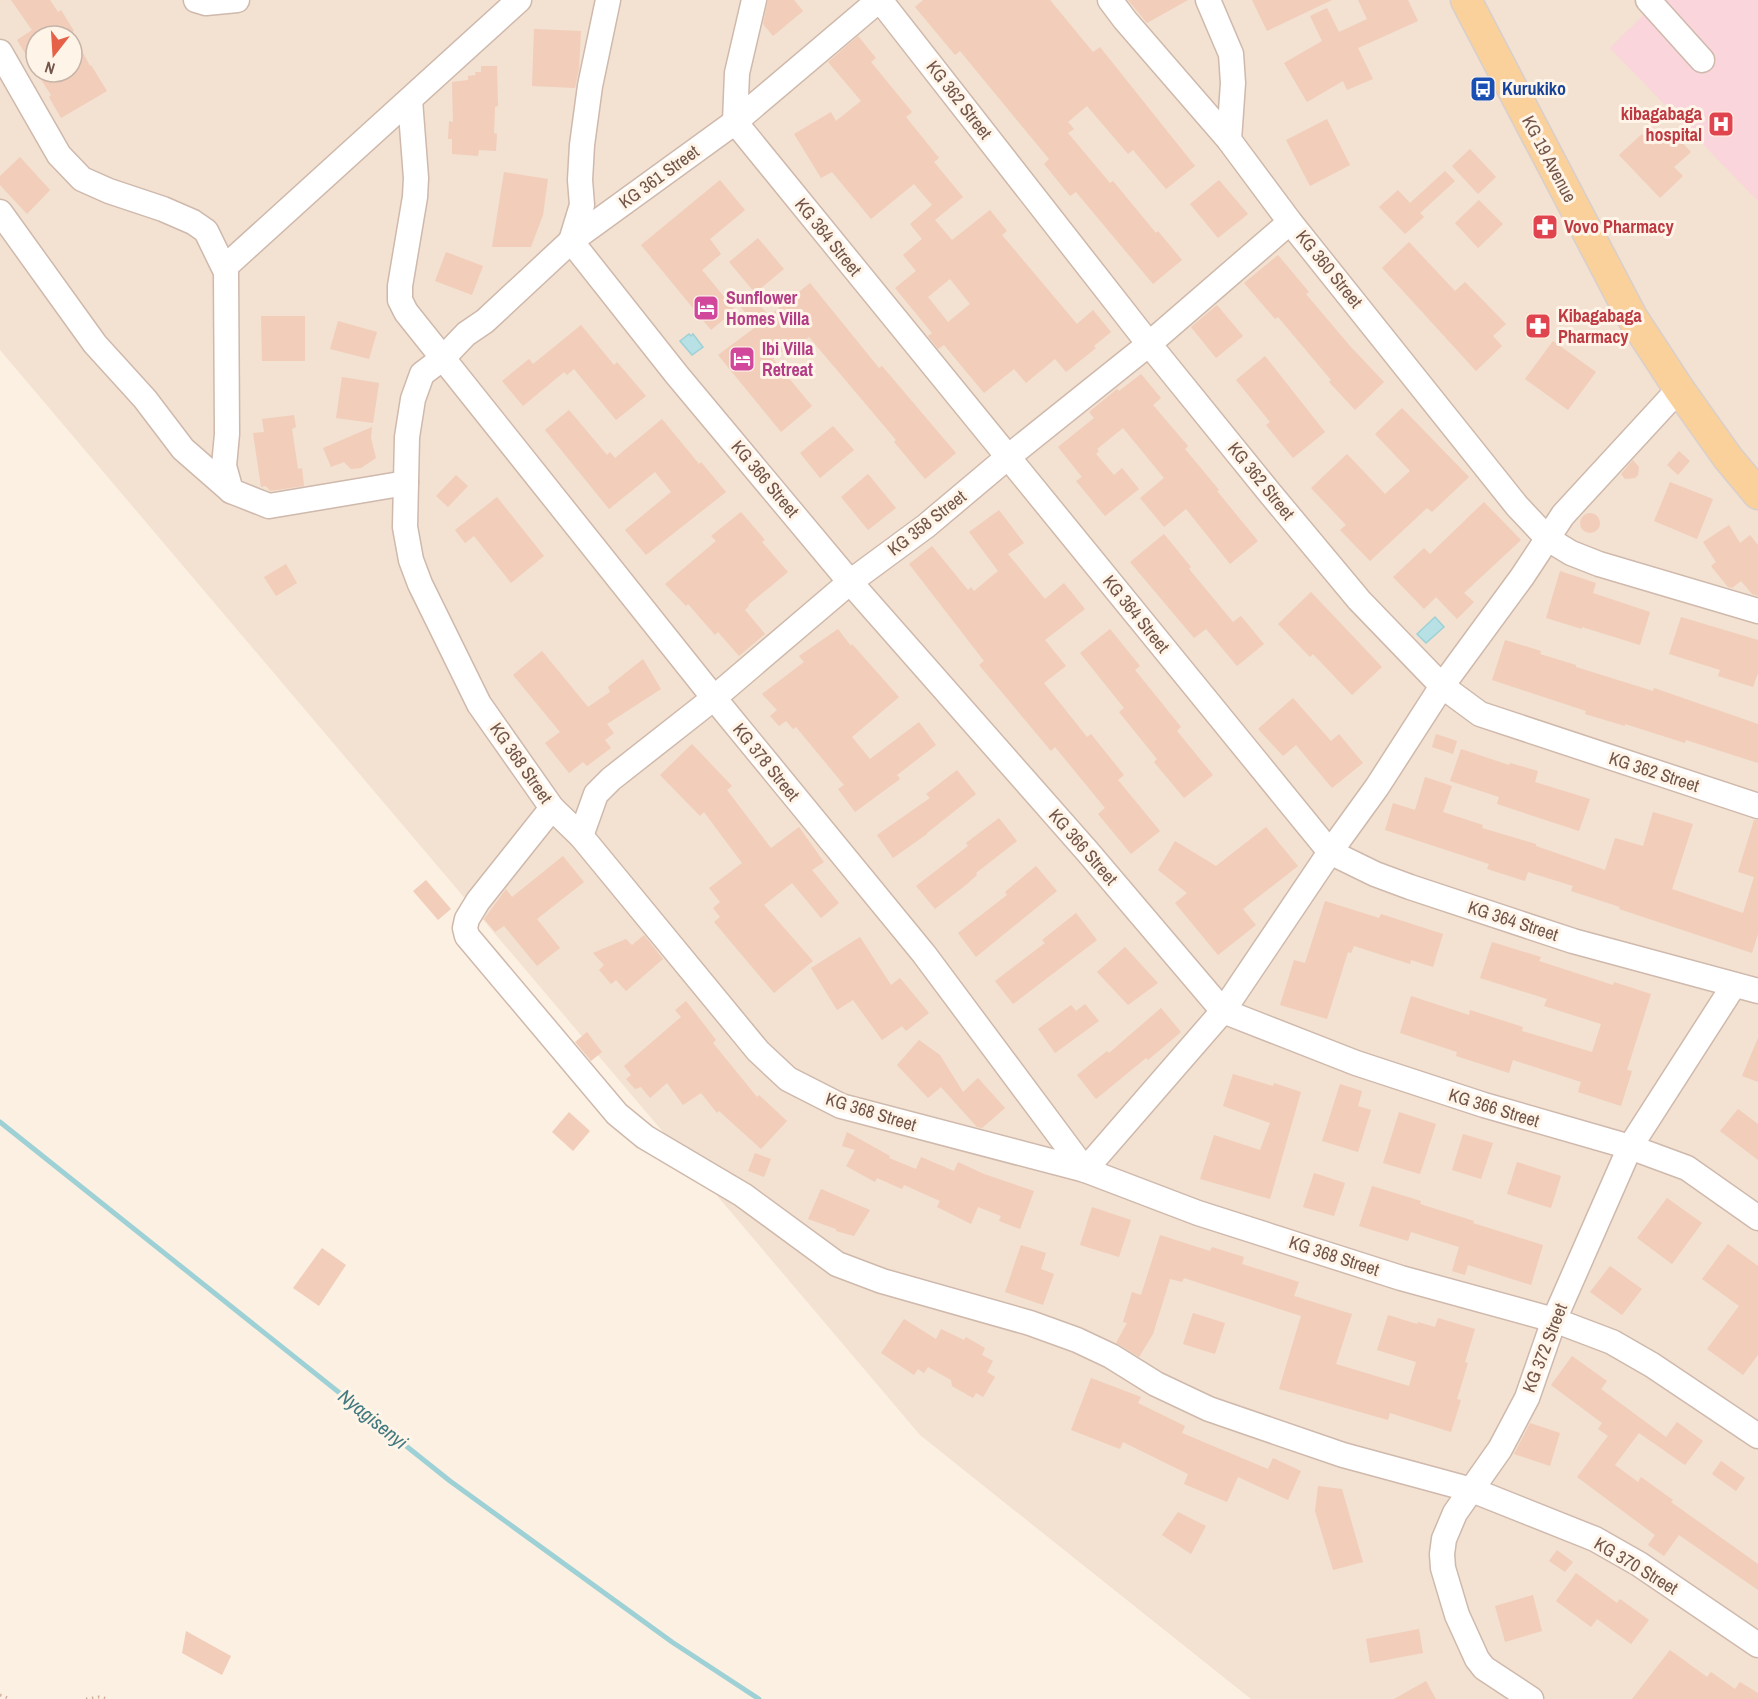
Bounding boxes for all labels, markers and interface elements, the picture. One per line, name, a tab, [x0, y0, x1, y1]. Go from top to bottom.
north arrow	[24, 24, 84, 84]
street label: KG 362 Street	[921, 55, 998, 144]
text: N	[42, 56, 57, 80]
bus stop icon: Kurukiko	[1468, 74, 1498, 104]
place label: Kurukiko	[1502, 76, 1566, 101]
place label: kibagabaga hospital	[1621, 101, 1703, 147]
hospital icon: kibagabaga hospital	[1706, 109, 1736, 139]
street label: KG 19 Avenue	[1516, 111, 1583, 207]
street label: KG 361 Street	[614, 139, 704, 214]
street label: KG 364 Street	[789, 192, 868, 281]
pharmacy icon: Vovo Pharmacy	[1530, 212, 1560, 242]
place label: Vovo Pharmacy	[1564, 214, 1674, 239]
street label: KG 360 Street	[1290, 224, 1369, 313]
place label: Sunflower Homes Villa	[726, 285, 810, 331]
hotel icon: Sunflower Homes Villa	[691, 293, 721, 323]
place label: Kibagabaga Pharmacy	[1558, 303, 1642, 349]
pharmacy icon: Kibagabaga Pharmacy	[1523, 311, 1553, 341]
place label: Ibi Villa Retreat	[762, 336, 814, 382]
hotel icon: Ibi Villa Retreat	[727, 344, 757, 374]
street label: KG 366 Street	[726, 435, 805, 523]
street label: KG 362 Street	[1222, 436, 1301, 525]
street label: KG 358 Street	[882, 484, 971, 561]
street label: KG 364 Street	[1097, 569, 1176, 658]
street label: KG 368 Street	[484, 717, 558, 808]
street label: KG 378 Street	[727, 717, 806, 806]
street label: KG 362 Street	[1606, 745, 1703, 798]
street label: KG 366 Street	[1043, 803, 1123, 890]
street label: KG 364 Street	[1465, 894, 1562, 947]
street label: KG 366 Street	[1446, 1082, 1543, 1133]
street label: KG 368 Street	[823, 1086, 920, 1137]
street label: KG 368 Street	[1286, 1229, 1383, 1282]
street label: KG 372 Street	[1516, 1300, 1573, 1396]
water label: Nyagisenyi	[333, 1382, 414, 1455]
street label: KG 370 Street	[1590, 1531, 1683, 1600]

